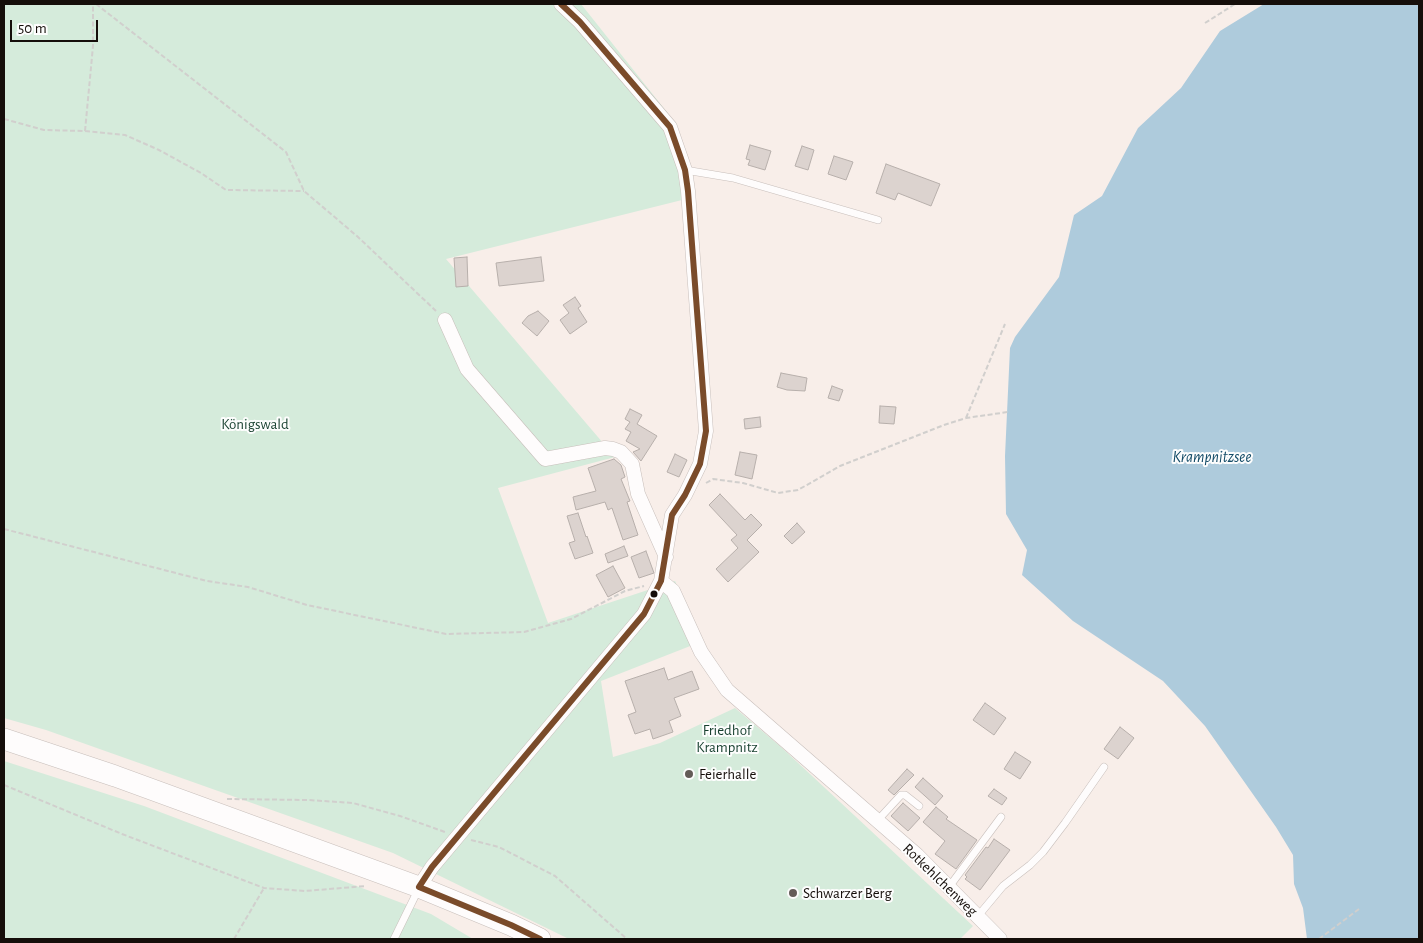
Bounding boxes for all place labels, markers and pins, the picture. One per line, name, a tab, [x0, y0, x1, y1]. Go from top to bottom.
unlabelled marker	[649, 589, 659, 599]
place label: Feierhalle	[699, 765, 756, 783]
marker: Feierhalle	[683, 768, 695, 780]
place label: Schwarzer Berg	[803, 884, 892, 902]
marker: Schwarzer Berg	[787, 887, 799, 899]

